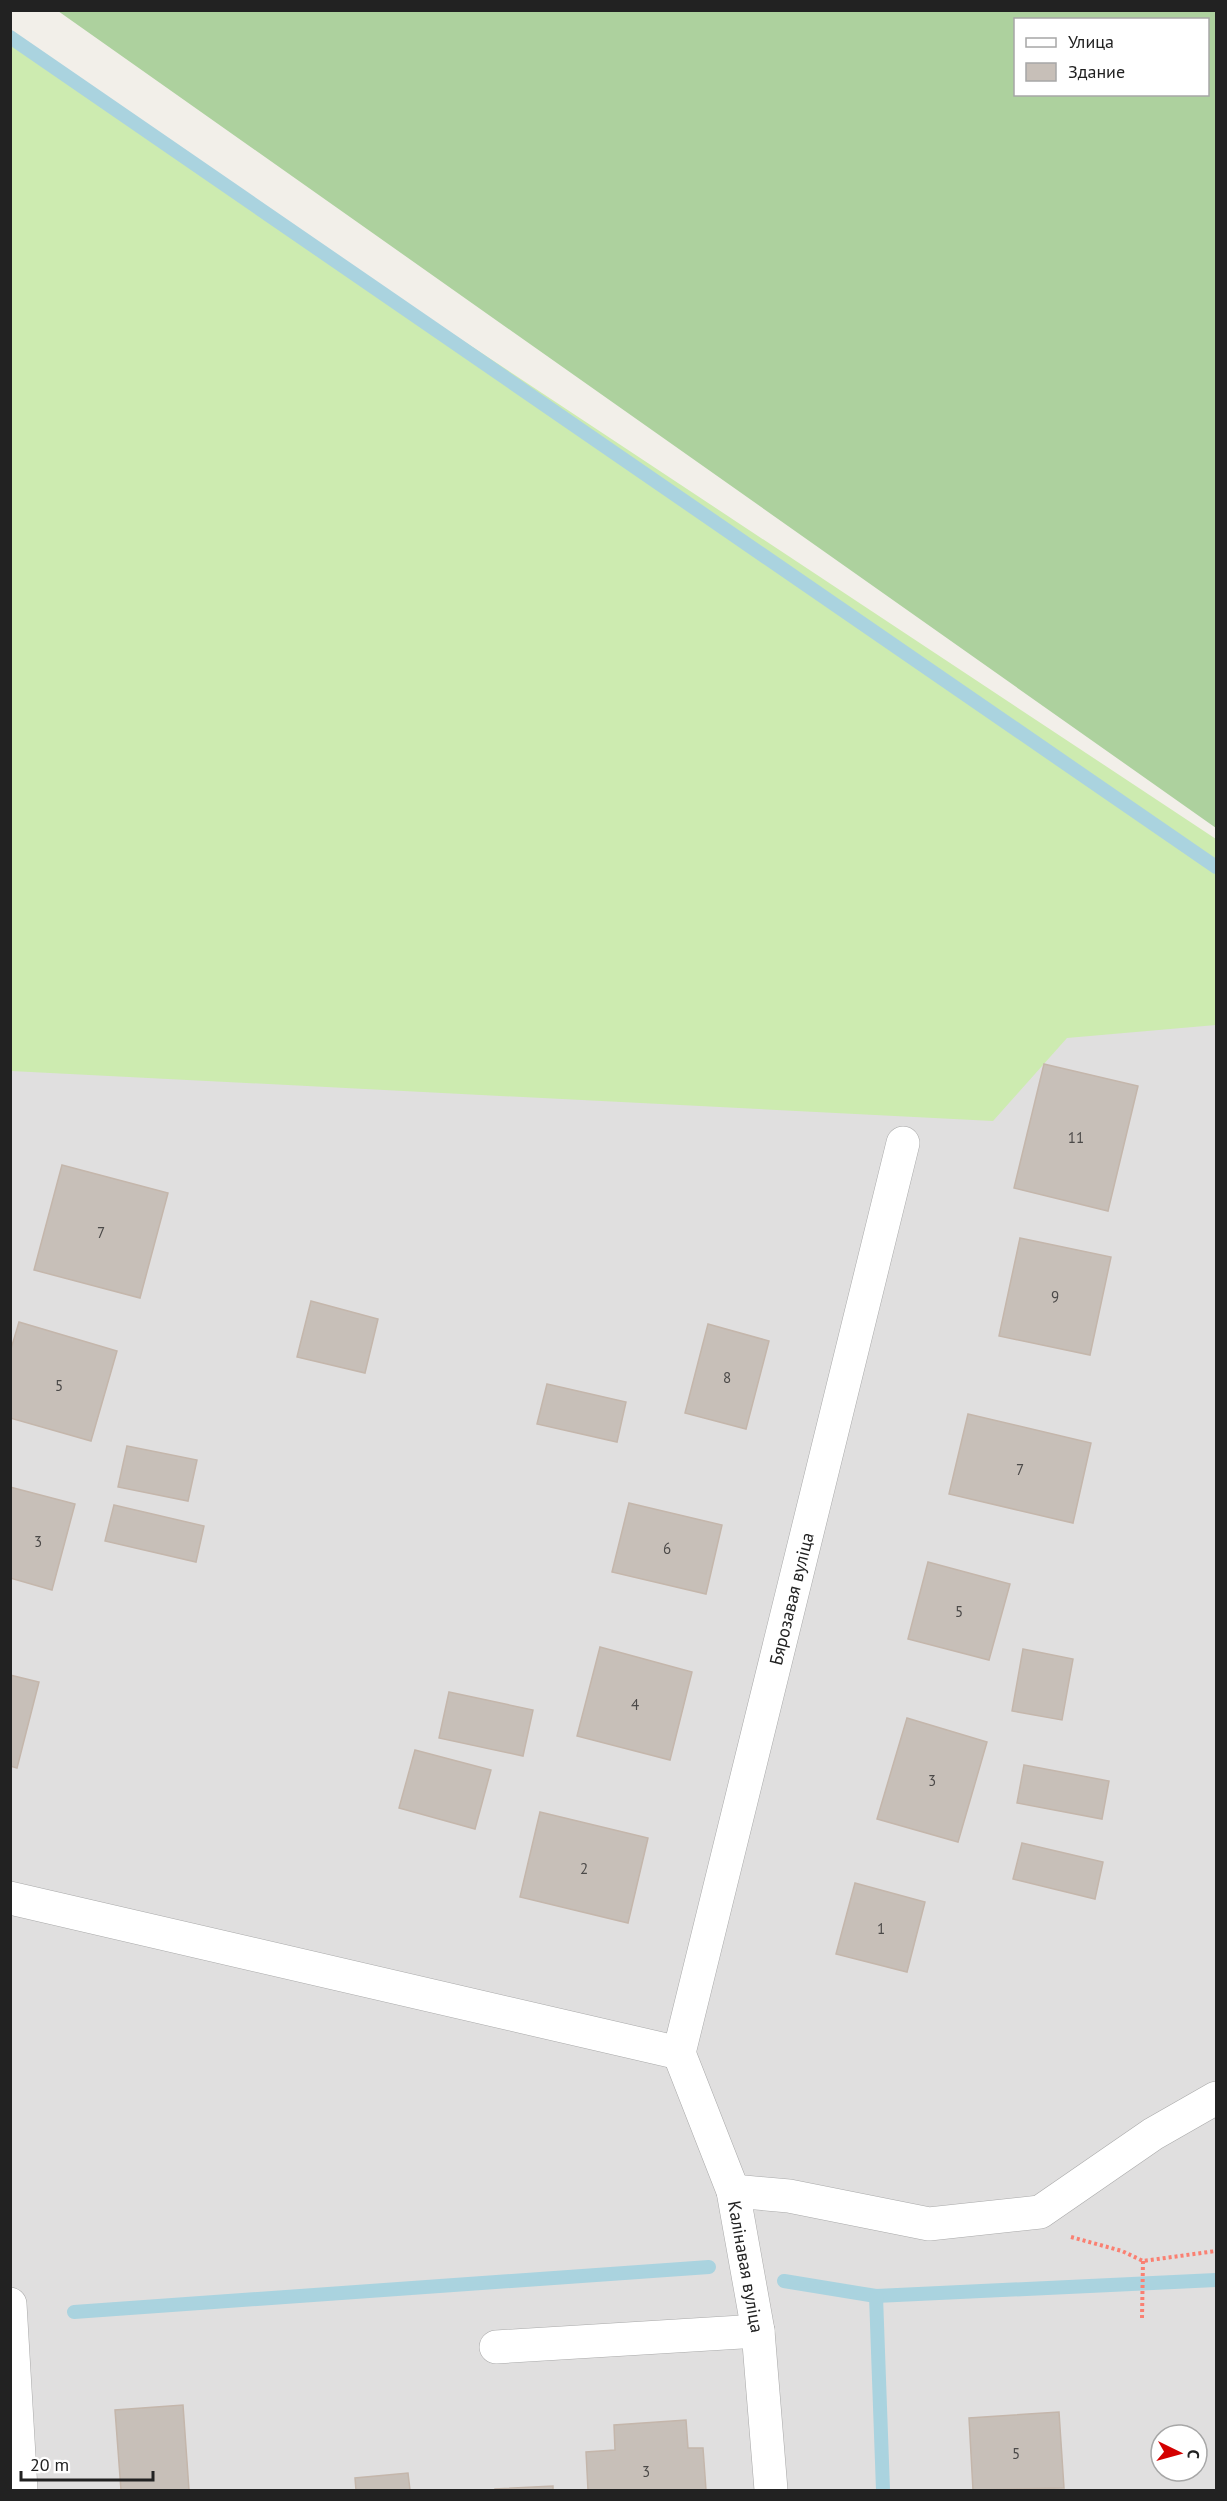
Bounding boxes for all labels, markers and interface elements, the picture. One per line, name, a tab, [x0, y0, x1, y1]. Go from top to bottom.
legend	[1014, 18, 1209, 96]
text: Улица	[1068, 30, 1114, 53]
text: Здание	[1068, 60, 1125, 83]
house number: 11	[1068, 1128, 1084, 1147]
house number: 7	[97, 1223, 105, 1242]
house number: 9	[1051, 1287, 1059, 1306]
house number: 8	[723, 1368, 731, 1387]
house number: 5	[55, 1376, 63, 1395]
house number: 7	[1016, 1460, 1024, 1479]
street label: Бярозавая вуліца	[763, 1530, 818, 1667]
house number: 3	[34, 1532, 42, 1551]
house number: 6	[663, 1539, 671, 1558]
house number: 5	[955, 1602, 963, 1621]
house number: 4	[631, 1695, 639, 1714]
house number: 3	[928, 1771, 936, 1790]
house number: 2	[580, 1859, 588, 1878]
house number: 1	[877, 1919, 885, 1938]
street label: Калінавая вуліца	[723, 2199, 770, 2334]
north arrow	[1149, 2423, 1209, 2483]
scale bar	[21, 2444, 153, 2482]
house number: 5	[1012, 2444, 1020, 2463]
text: С	[1184, 2449, 1204, 2460]
text: 20 m	[30, 2453, 69, 2476]
house number: 3	[642, 2462, 650, 2481]

